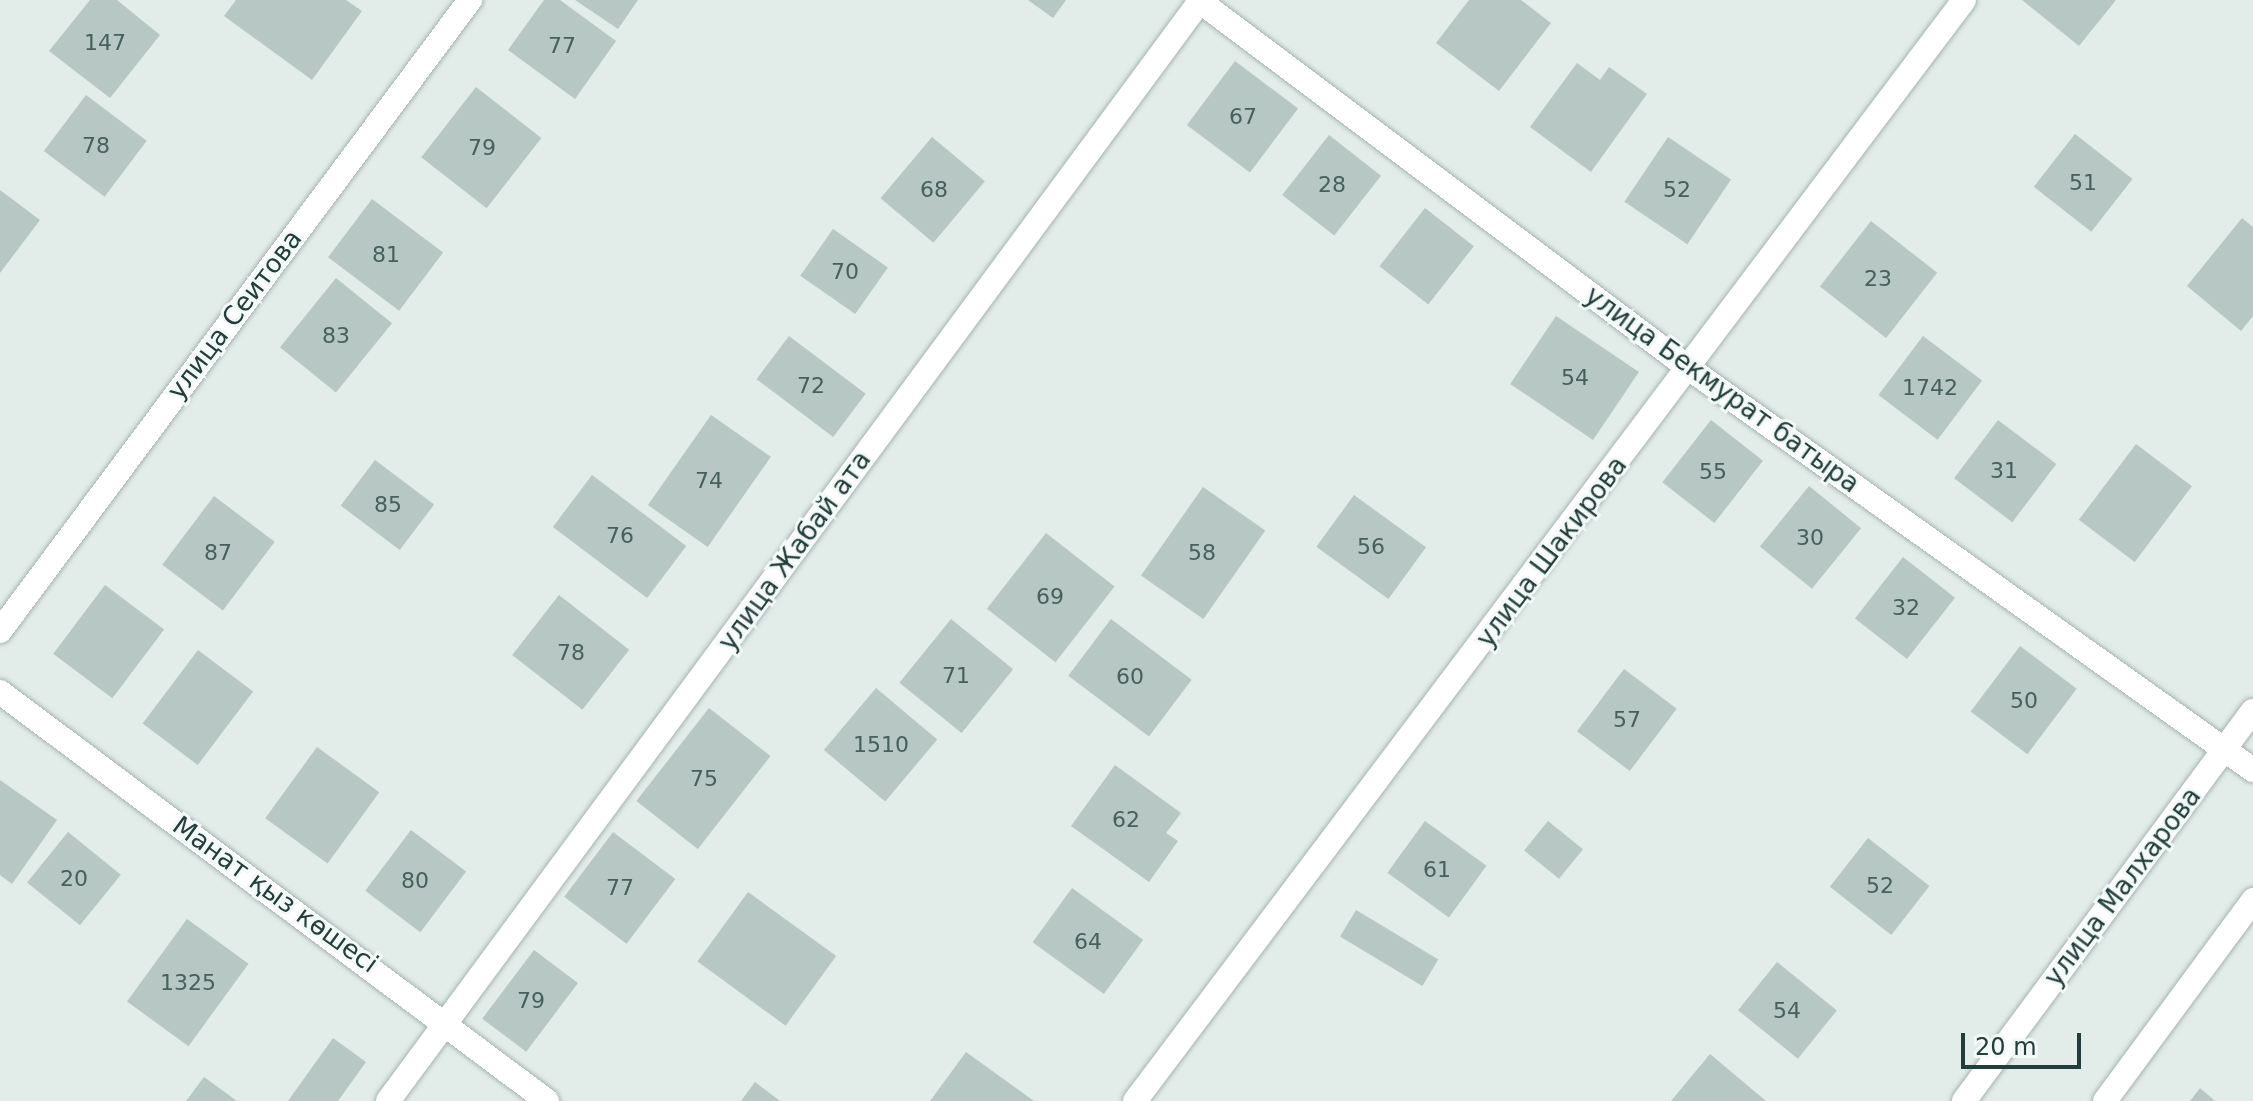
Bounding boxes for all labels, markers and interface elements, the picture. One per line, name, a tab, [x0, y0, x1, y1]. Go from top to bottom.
house number: 147	[84, 30, 126, 56]
house number: 77	[548, 33, 576, 59]
house number: 67	[1229, 104, 1257, 130]
house number: 78	[82, 133, 110, 159]
house number: 79	[468, 135, 496, 161]
house number: 51	[2069, 170, 2097, 196]
house number: 28	[1318, 172, 1346, 198]
house number: 68	[920, 177, 948, 203]
house number: 52	[1663, 177, 1691, 203]
street label: улица Сеитова	[161, 224, 309, 406]
house number: 81	[372, 242, 400, 268]
house number: 70	[831, 259, 859, 285]
house number: 23	[1864, 266, 1892, 292]
street label: улица Бекмурат батыра	[1579, 280, 1865, 500]
house number: 83	[322, 323, 350, 349]
house number: 54	[1561, 365, 1589, 391]
house number: 72	[797, 373, 825, 399]
house number: 1742	[1902, 375, 1958, 401]
street label: улица Жабай ата	[712, 445, 878, 657]
street label: улица Шакирова	[1470, 450, 1634, 654]
house number: 31	[1990, 458, 2018, 484]
house number: 55	[1699, 459, 1727, 485]
house number: 74	[695, 468, 723, 494]
house number: 85	[374, 492, 402, 518]
house number: 76	[606, 523, 634, 549]
house number: 30	[1796, 525, 1824, 551]
house number: 56	[1357, 534, 1385, 560]
house number: 87	[204, 540, 232, 566]
house number: 58	[1188, 540, 1216, 566]
house number: 69	[1036, 584, 1064, 610]
house number: 32	[1892, 595, 1920, 621]
house number: 78	[557, 640, 585, 666]
house number: 71	[942, 663, 970, 689]
house number: 60	[1116, 664, 1144, 690]
house number: 50	[2010, 688, 2038, 714]
house number: 57	[1613, 707, 1641, 733]
house number: 1510	[853, 732, 909, 758]
house number: 75	[690, 766, 718, 792]
street label: улица Малхарова	[2038, 781, 2208, 993]
house number: 62	[1112, 807, 1140, 833]
street label: Манат қыз көшесі	[166, 810, 384, 980]
house number: 61	[1423, 857, 1451, 883]
house number: 20	[60, 866, 88, 892]
house number: 80	[401, 868, 429, 894]
house number: 52	[1866, 873, 1894, 899]
house number: 77	[606, 875, 634, 901]
house number: 64	[1074, 929, 1102, 955]
house number: 1325	[160, 970, 216, 996]
house number: 79	[517, 988, 545, 1014]
house number: 54	[1773, 998, 1801, 1024]
scale bar	[1965, 1017, 2085, 1067]
text: 20 m	[1975, 1033, 2037, 1061]

